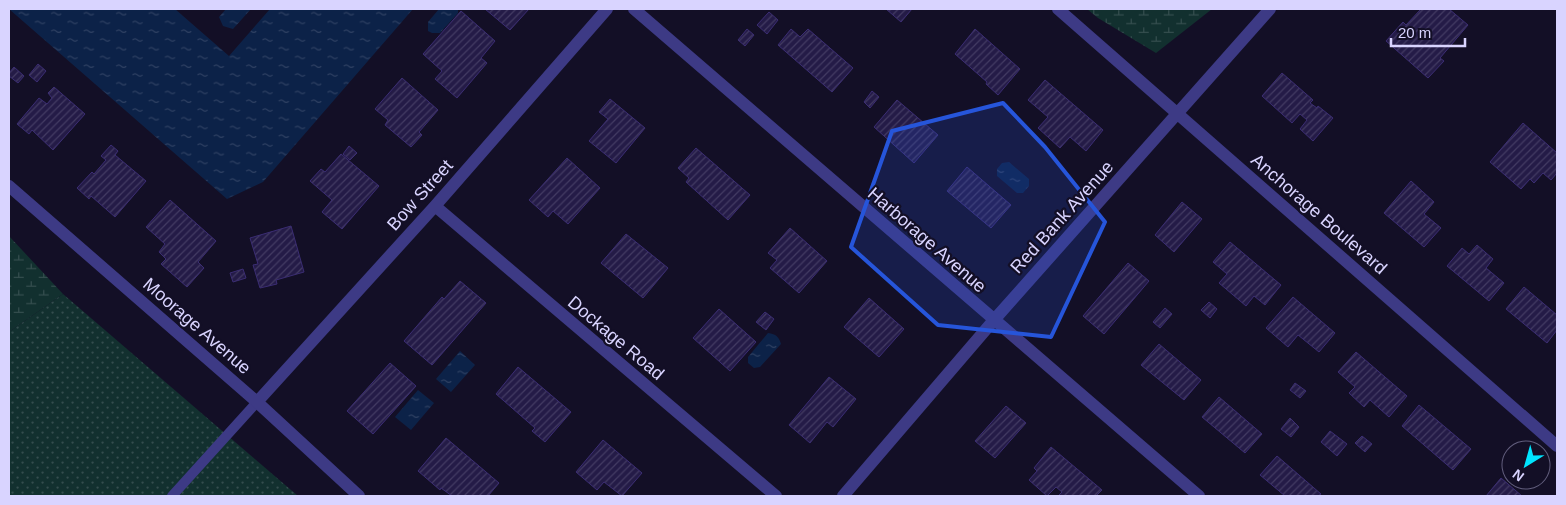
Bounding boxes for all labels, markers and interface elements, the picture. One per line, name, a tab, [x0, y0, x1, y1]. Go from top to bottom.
scale bar	[1391, 15, 1465, 47]
text: 20 m	[1398, 24, 1431, 41]
street label: Anchorage Boulevard	[1247, 150, 1391, 278]
street label: Bow Street	[383, 156, 457, 234]
street label: Red Bank Avenue	[1006, 157, 1118, 277]
street label: Harborage Avenue	[864, 183, 990, 297]
street label: Moorage Avenue	[139, 274, 255, 378]
street label: Dockage Road	[564, 292, 668, 384]
north arrow	[1501, 440, 1551, 490]
text: N	[1509, 466, 1527, 485]

